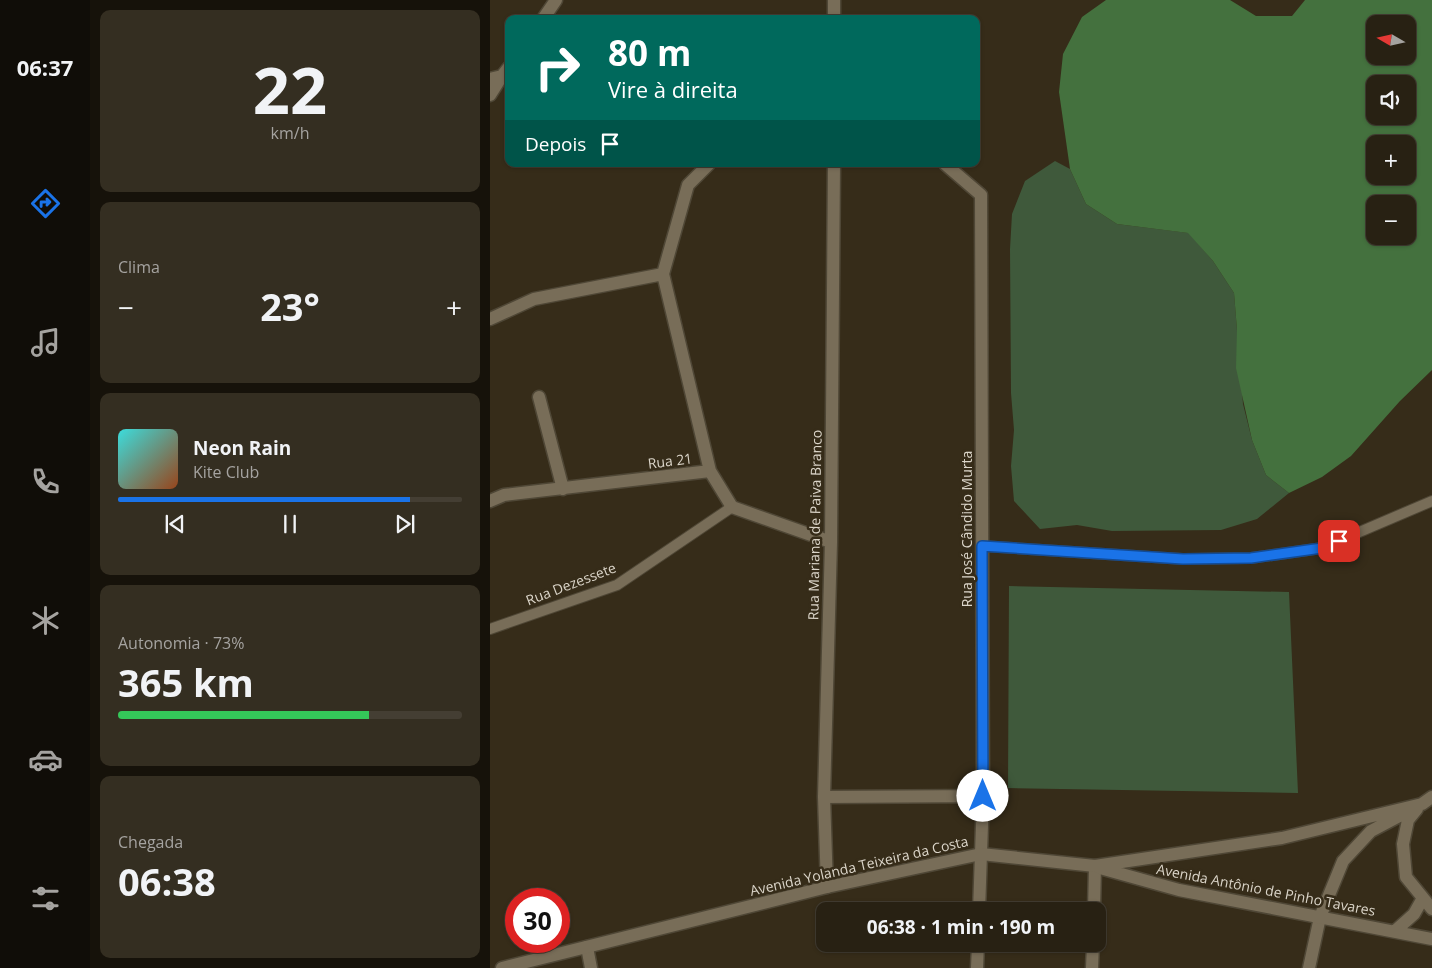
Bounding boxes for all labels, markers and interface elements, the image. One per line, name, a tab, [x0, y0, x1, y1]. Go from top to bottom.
north arrow	[1366, 15, 1416, 65]
map controls	[1366, 15, 1416, 245]
text: 80 m	[608, 29, 691, 76]
icon: right	[525, 35, 590, 100]
text: 22	[253, 45, 327, 133]
text: 06:37	[17, 52, 73, 82]
text: Vire à direita	[608, 74, 738, 104]
button: sound	[1366, 75, 1416, 125]
text: km/h	[271, 122, 309, 144]
icon: arrive	[596, 130, 624, 158]
text: Depois	[525, 131, 586, 157]
button: +	[1366, 135, 1416, 185]
icon: directions	[28, 186, 63, 221]
button: −	[1366, 195, 1416, 245]
text: Clima	[118, 256, 160, 278]
text: 23°	[260, 280, 320, 332]
text: −	[118, 288, 134, 326]
text: +	[446, 288, 462, 326]
icon: music	[28, 325, 63, 360]
street label: Rua Mariana de Paiva Branco	[803, 430, 826, 620]
text: Neon Rain	[193, 435, 291, 461]
street label: Rua 21	[647, 448, 693, 473]
street label: Rua José Cândido Murta	[957, 451, 976, 607]
text: Kite Club	[193, 461, 259, 483]
icon: phone	[28, 464, 63, 499]
icon: previous	[161, 510, 189, 538]
icon: pause	[276, 510, 304, 538]
icon: next	[391, 510, 419, 538]
pin	[1318, 520, 1360, 562]
icon: arrive	[1325, 527, 1353, 555]
street label: Rua Dezessete	[523, 558, 619, 609]
icon: climate	[28, 603, 63, 638]
text: Autonomia · 73%	[118, 632, 244, 654]
text: 365 km	[118, 656, 254, 708]
icon: car	[28, 742, 63, 777]
position arrow	[956, 769, 1008, 821]
text: Chegada	[118, 831, 183, 853]
street label: Avenida Yolanda Teixeira da Costa	[748, 831, 970, 900]
text: 06:38	[118, 855, 216, 907]
street label: Avenida Antônio de Pinho Tavares	[1155, 859, 1377, 920]
icon: filters	[28, 881, 63, 916]
speed limit sign: 30	[505, 888, 570, 953]
text: 06:38 · 1 min · 190 m	[867, 914, 1055, 940]

